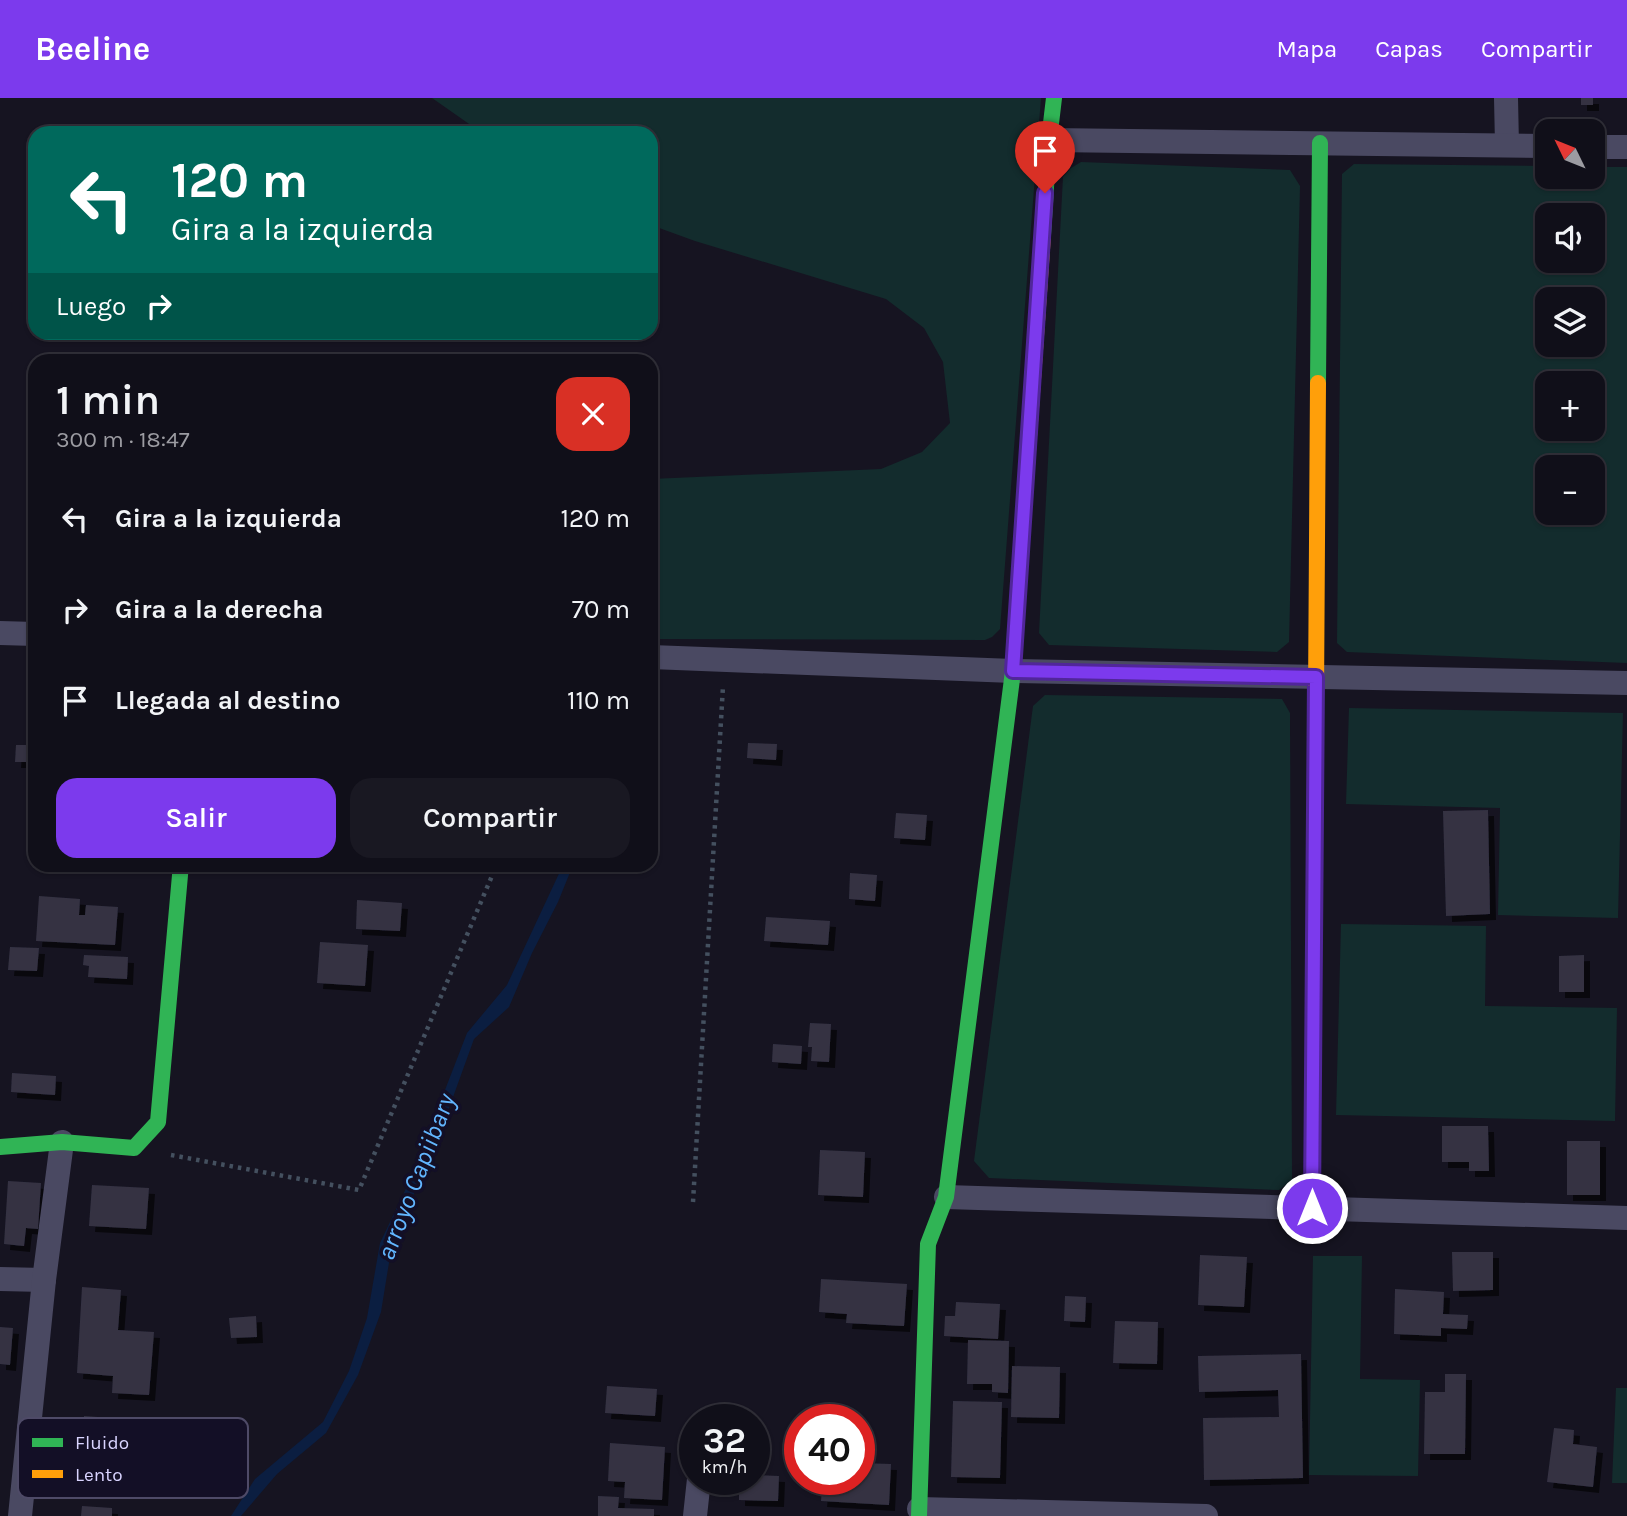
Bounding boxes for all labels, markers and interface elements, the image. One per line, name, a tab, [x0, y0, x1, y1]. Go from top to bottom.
text: Beeline	[35, 30, 150, 68]
text: Mapa	[1276, 35, 1337, 63]
text: Capas	[1375, 35, 1443, 63]
text: Compartir	[1481, 35, 1592, 63]
north arrow	[1535, 119, 1605, 189]
map controls	[1535, 119, 1605, 525]
pin	[1015, 121, 1075, 193]
icon: arrive	[1026, 132, 1064, 170]
text: 120 m	[171, 152, 308, 209]
icon: left	[56, 154, 147, 245]
button: sound	[1535, 203, 1605, 273]
text: Gira a la izquierda	[171, 211, 434, 248]
icon: right	[140, 287, 178, 325]
button: layers	[1535, 287, 1605, 357]
text: Luego	[56, 291, 126, 322]
button: +	[1535, 371, 1605, 441]
text: 1 min	[56, 375, 160, 425]
button: close	[556, 377, 630, 451]
text: 300 m · 18:47	[56, 426, 190, 453]
button: −	[1535, 455, 1605, 525]
icon: left	[56, 500, 94, 538]
text: Gira a la izquierda	[115, 503, 342, 534]
text: 120 m	[560, 503, 630, 534]
icon: right	[56, 591, 94, 629]
text: Gira a la derecha	[115, 594, 324, 625]
text: 70 m	[572, 594, 630, 625]
icon: arrive	[56, 682, 94, 720]
text: Llegada al destino	[115, 685, 341, 716]
text: 110 m	[567, 685, 630, 716]
button: Salir	[56, 778, 336, 858]
button: Compartir	[350, 778, 630, 858]
water label: arroyo Capiibary	[370, 1089, 462, 1265]
position arrow	[1275, 1171, 1349, 1245]
speed limit sign: 40	[784, 1404, 875, 1495]
legend	[18, 1418, 248, 1498]
text: 32	[703, 1420, 746, 1461]
text: Fluido	[75, 1432, 129, 1454]
text: km/h	[702, 1456, 747, 1478]
text: Lento	[75, 1464, 123, 1486]

